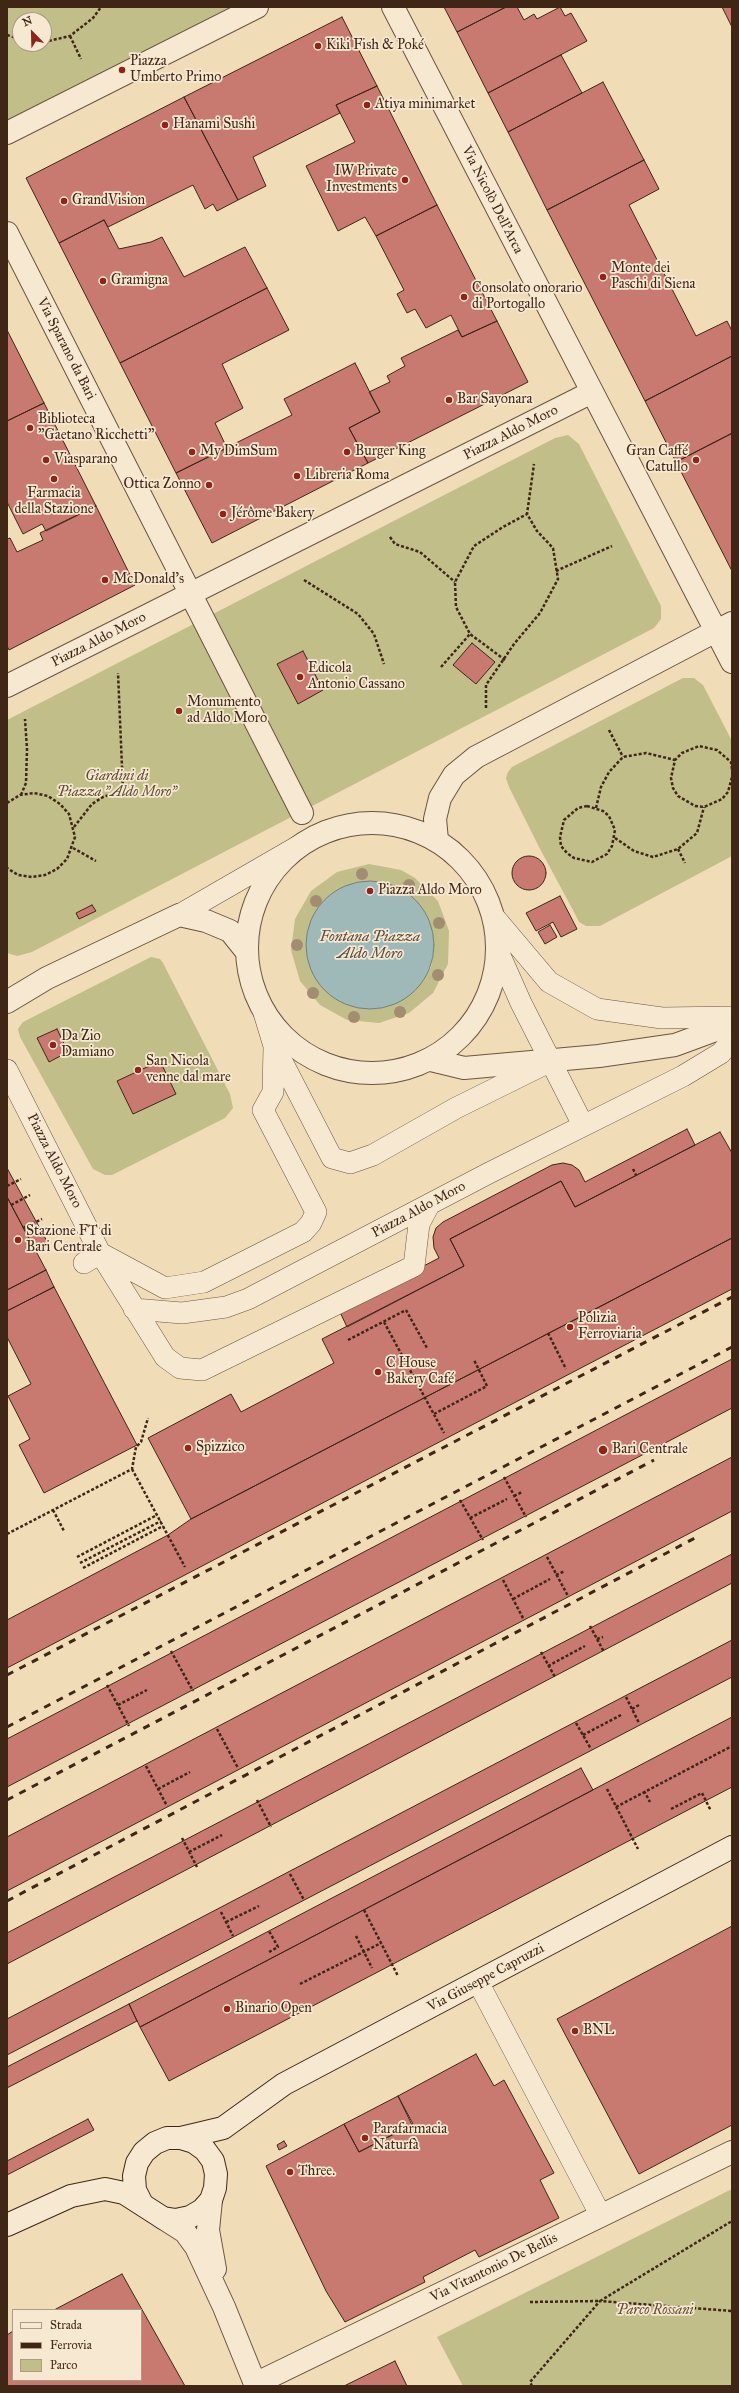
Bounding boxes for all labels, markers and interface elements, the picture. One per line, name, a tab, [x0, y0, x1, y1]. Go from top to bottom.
north arrow	[12, 12, 52, 52]
text: N	[21, 14, 34, 29]
place label: Kiki Fish & Poké	[326, 38, 424, 54]
marker: Kiki Fish & Poké	[313, 41, 323, 51]
place label: Piazza Umberto Primo	[130, 54, 221, 86]
marker: Piazza Umberto Primo	[117, 65, 127, 75]
place label: Atiya minimarket	[375, 97, 475, 113]
marker: Atiya minimarket	[362, 100, 372, 110]
place label: Hanami Sushi	[173, 117, 255, 133]
marker: Hanami Sushi	[160, 120, 170, 130]
street label: Via Nicolò Dell'Arca	[458, 143, 526, 257]
place label: IW Private Investments	[326, 164, 397, 196]
marker: IW Private Investments	[400, 175, 410, 185]
place label: GrandVision	[72, 193, 145, 209]
marker: GrandVision	[59, 196, 69, 206]
place label: Monte dei Paschi di Siena	[611, 261, 695, 294]
marker: Monte dei Paschi di Siena	[598, 272, 608, 282]
place label: Gramigna	[111, 273, 168, 289]
marker: Gramigna	[98, 276, 108, 286]
place label: Consolato onorario di Portogallo	[472, 281, 583, 314]
marker: Consolato onorario di Portogallo	[459, 292, 469, 302]
street label: Via Sparano da Bari	[33, 295, 99, 403]
place label: Bar Sayonara	[457, 392, 532, 408]
marker: Bar Sayonara	[444, 395, 454, 405]
street label: Piazza Aldo Moro	[461, 402, 561, 464]
place label: Biblioteca "Gaetano Ricchetti"	[38, 412, 154, 444]
marker: Biblioteca "Gaetano Ricchetti"	[25, 423, 35, 433]
place label: My DimSum	[200, 444, 278, 460]
place label: Burger King	[355, 444, 425, 460]
place label: Gran Caffé Catullo	[626, 444, 688, 476]
marker: My DimSum	[187, 447, 197, 457]
marker: Burger King	[342, 447, 352, 457]
place label: Viasparano	[54, 452, 117, 468]
marker: Viasparano	[41, 455, 51, 465]
marker: Gran Caffé Catullo	[691, 455, 701, 465]
place label: Libreria Roma	[305, 468, 389, 484]
marker: Libreria Roma	[292, 471, 302, 481]
marker: Farmacia della Stazione	[49, 474, 59, 484]
place label: Ottica Zonno	[124, 477, 201, 493]
marker: Ottica Zonno	[204, 480, 214, 490]
place label: Farmacia della Stazione	[14, 486, 94, 518]
place label: Jérôme Bakery	[231, 506, 314, 522]
marker: Jérôme Bakery	[218, 509, 228, 519]
place label: McDonald's	[113, 572, 184, 588]
marker: McDonald's	[100, 575, 110, 585]
street label: Piazza Aldo Moro	[49, 609, 149, 671]
place label: Edicola Antonio Cassano	[308, 661, 405, 694]
marker: Edicola Antonio Cassano	[295, 672, 305, 682]
place label: Monumento ad Aldo Moro	[187, 695, 267, 728]
marker: Monumento ad Aldo Moro	[174, 706, 184, 716]
park label: Giardini di Piazza "Aldo Moro"	[57, 769, 177, 802]
place label: Piazza Aldo Moro	[378, 883, 482, 899]
marker: Piazza Aldo Moro	[365, 886, 375, 896]
water label: Fontana Piazza Aldo Moro	[320, 928, 420, 963]
place label: Da Zio Damiano	[61, 1029, 114, 1062]
marker: Da Zio Damiano	[48, 1040, 58, 1050]
place label: San Nicola venne dal mare	[146, 1054, 231, 1086]
marker: San Nicola venne dal mare	[133, 1065, 143, 1075]
street label: Piazza Aldo Moro	[23, 1111, 85, 1211]
street label: Piazza Aldo Moro	[369, 1178, 469, 1242]
place label: Stazione FT di Bari Centrale	[26, 1224, 112, 1256]
marker: Stazione FT di Bari Centrale	[13, 1235, 23, 1245]
place label: Polizia Ferroviaria	[578, 1311, 642, 1344]
marker: Polizia Ferroviaria	[565, 1322, 575, 1332]
place label: C House Bakery Café	[386, 1356, 454, 1388]
marker: C House Bakery Café	[373, 1367, 383, 1377]
place label: Spizzico	[196, 1440, 245, 1456]
place label: Bari Centrale	[612, 1442, 688, 1458]
marker: Spizzico	[183, 1443, 193, 1453]
marker: Bari Centrale	[597, 1444, 609, 1456]
street label: Via Giuseppe Capruzzi	[425, 1940, 547, 2016]
place label: Binario Open	[235, 2001, 312, 2017]
marker: Binario Open	[222, 2004, 232, 2014]
place label: BNL	[583, 2023, 614, 2039]
marker: BNL	[570, 2026, 580, 2036]
place label: Parafarmacia Naturfà	[373, 2122, 447, 2154]
marker: Parafarmacia Naturfà	[360, 2133, 370, 2143]
place label: Three.	[298, 2164, 335, 2180]
marker: Three.	[285, 2167, 295, 2177]
street label: Via Vitantonio De Bellis	[428, 2230, 560, 2306]
park label: Parco Rossani	[616, 2303, 694, 2319]
legend	[12, 2309, 142, 2381]
text: Strada	[50, 2318, 82, 2332]
text: Ferrovia	[50, 2338, 92, 2352]
text: Parco	[50, 2358, 77, 2372]

